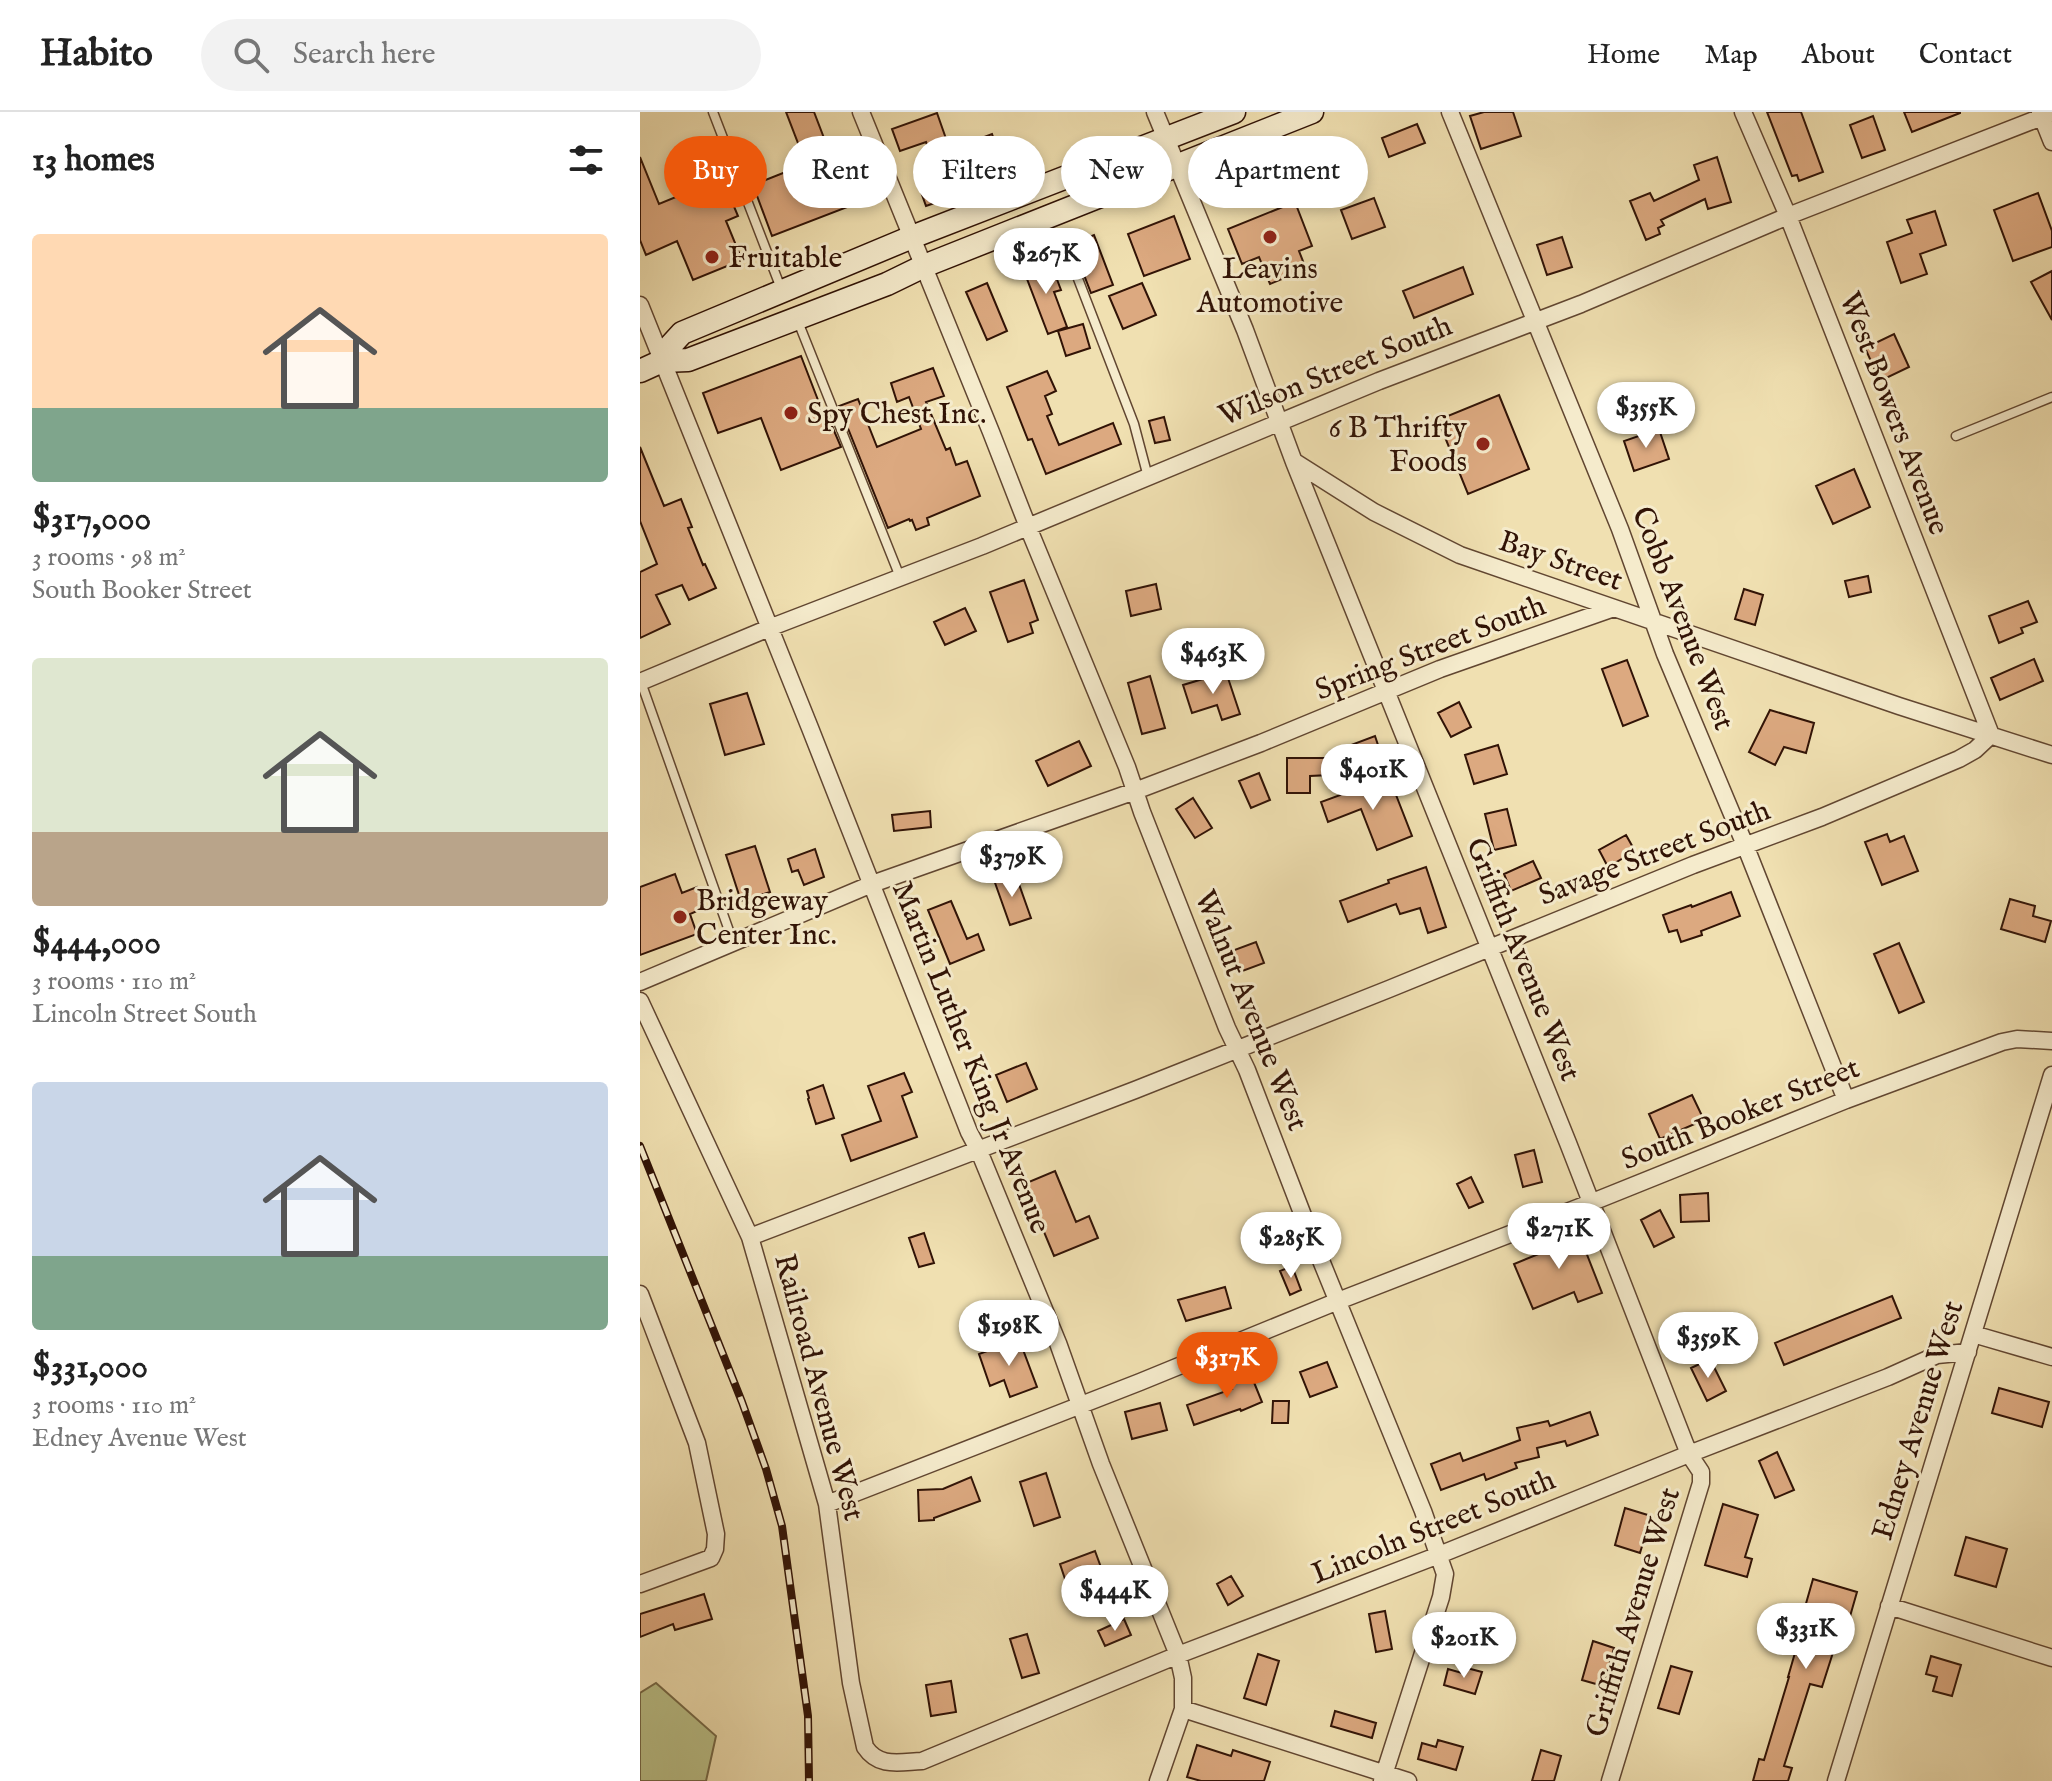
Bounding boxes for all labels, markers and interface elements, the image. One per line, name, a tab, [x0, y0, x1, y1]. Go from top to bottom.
search box	[201, 19, 761, 91]
text: Habito	[40, 31, 153, 79]
icon: search	[229, 33, 273, 77]
text: Search here	[293, 36, 436, 74]
text: Home	[1587, 38, 1660, 73]
text: Map	[1704, 38, 1758, 73]
text: About	[1802, 38, 1875, 73]
text: Contact	[1919, 38, 2012, 73]
chip: Buy	[664, 136, 767, 208]
chip: Rent	[783, 136, 897, 208]
chip: Filters	[913, 136, 1045, 208]
chip: New	[1061, 136, 1172, 208]
chip: Apartment	[1188, 136, 1368, 208]
icon: filters	[564, 138, 608, 182]
text: 13 homes	[32, 139, 155, 182]
pin: $267K	[990, 228, 1102, 296]
marker: Leavins Automotive	[1261, 228, 1279, 246]
text: $267K	[1012, 237, 1080, 270]
place label: Fruitable	[728, 240, 842, 278]
marker: Fruitable	[703, 248, 721, 266]
place label: Leavins Automotive	[1196, 251, 1343, 323]
icon: home	[248, 286, 392, 430]
street label: West Bowers Avenue	[1829, 287, 1957, 541]
street label: Wilson Street South	[1214, 308, 1458, 436]
pin: $355K	[1590, 382, 1702, 450]
text: $355K	[1615, 391, 1677, 424]
place label: Spy Chest Inc.	[807, 396, 986, 434]
marker: Spy Chest Inc.	[782, 404, 800, 422]
place label: 6 B Thrifty Foods	[1328, 410, 1467, 482]
marker: 6 B Thrifty Foods	[1474, 435, 1492, 453]
text: $317,000	[32, 498, 151, 541]
street label: Cobb Avenue West	[1622, 502, 1742, 736]
street label: Bay Street	[1493, 523, 1627, 601]
text: 3 rooms · 98 m²	[32, 541, 186, 574]
text: South Booker Street	[32, 574, 252, 607]
street label: Spring Street South	[1310, 587, 1551, 710]
pin: $463K	[1157, 628, 1269, 696]
text: $463K	[1180, 637, 1246, 670]
icon: home	[248, 710, 392, 854]
pin: $401K	[1317, 744, 1429, 812]
text: $401K	[1339, 753, 1407, 786]
street label: Savage Street South	[1533, 792, 1776, 916]
pin: $379K	[956, 831, 1068, 899]
street label: Griffith Avenue West	[1456, 833, 1588, 1087]
text: $379K	[979, 840, 1045, 873]
street label: Martin Luther King Jr Avenue	[882, 876, 1058, 1239]
place label: Bridgeway Center Inc.	[696, 883, 837, 955]
street label: Walnut Avenue West	[1185, 885, 1316, 1137]
marker: Bridgeway Center Inc.	[671, 908, 689, 926]
text: $444,000	[32, 922, 161, 965]
text: 3 rooms · 110 m²	[32, 965, 196, 998]
text: Lincoln Street South	[32, 998, 257, 1031]
street label: South Booker Street	[1616, 1050, 1865, 1180]
icon: home	[248, 1134, 392, 1278]
pin: $271K	[1503, 1203, 1615, 1271]
pin: $285K	[1235, 1212, 1347, 1280]
text: $271K	[1526, 1212, 1592, 1245]
text: $285K	[1258, 1221, 1324, 1254]
street label: Railroad Avenue West	[764, 1250, 872, 1525]
street label: Edney Avenue West	[1865, 1297, 1973, 1545]
pin: $198K	[953, 1300, 1065, 1368]
text: $198K	[977, 1309, 1041, 1342]
pin: $359K	[1652, 1312, 1764, 1380]
text: $359K	[1676, 1321, 1740, 1354]
pin: $317K	[1171, 1332, 1283, 1400]
text: $317K	[1195, 1341, 1259, 1374]
text: $331,000	[32, 1346, 148, 1389]
text: 3 rooms · 110 m²	[32, 1389, 196, 1422]
text: Edney Avenue West	[32, 1422, 247, 1455]
street label: Lincoln Street South	[1306, 1462, 1561, 1594]
street label: Griffith Avenue West	[1578, 1483, 1690, 1742]
pin: $444K	[1059, 1565, 1171, 1633]
text: $444K	[1079, 1574, 1151, 1607]
pin: $331K	[1750, 1603, 1862, 1671]
pin: $201K	[1408, 1612, 1520, 1680]
text: $331K	[1775, 1612, 1837, 1645]
text: $201K	[1430, 1621, 1498, 1654]

